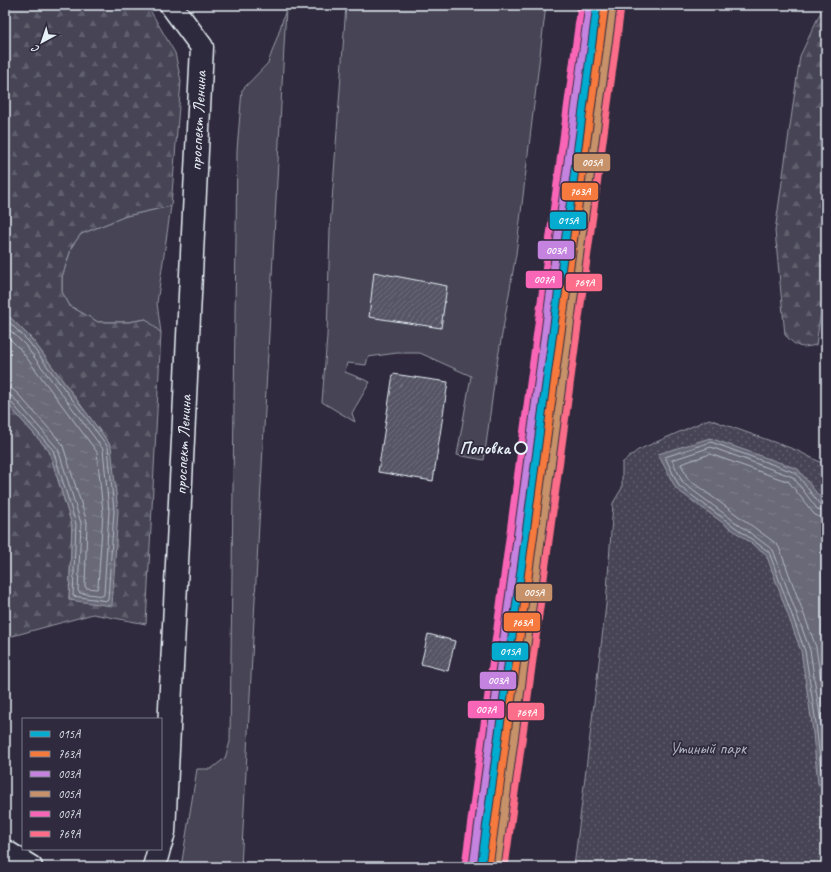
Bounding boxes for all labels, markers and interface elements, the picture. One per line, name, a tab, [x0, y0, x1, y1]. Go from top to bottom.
north arrow	[22, 22, 62, 62]
text: С	[28, 42, 42, 57]
street label: проспект Ленина	[185, 69, 211, 171]
line badge: 005А	[573, 153, 611, 172]
text: 005А	[582, 155, 604, 169]
line badge: 763А	[561, 182, 599, 201]
text: 763А	[570, 184, 592, 198]
line badge: 015А	[549, 211, 587, 230]
text: 015А	[558, 213, 580, 227]
line badge: 003А	[537, 240, 575, 260]
text: 003А	[546, 243, 568, 257]
line badge: 007А	[525, 270, 563, 289]
text: 007А	[534, 272, 556, 286]
line badge: 769А	[565, 273, 603, 292]
text: 769А	[574, 275, 596, 289]
street label: проспект Ленина	[170, 393, 196, 495]
place label: Поповка	[459, 438, 512, 459]
marker: Поповка	[514, 441, 528, 455]
line badge: 005А	[515, 583, 553, 602]
text: 005А	[524, 585, 546, 599]
line badge: 763А	[503, 612, 541, 632]
text: 763А	[512, 615, 534, 629]
line badge: 015А	[491, 642, 529, 661]
text: 015А	[500, 644, 522, 658]
line badge: 003А	[479, 671, 517, 690]
text: 003А	[488, 673, 510, 687]
line badge: 007А	[467, 700, 505, 719]
text: 007А	[476, 702, 498, 716]
line badge: 769А	[507, 702, 545, 721]
text: 769А	[516, 705, 538, 719]
legend	[22, 718, 162, 850]
text: 015А	[58, 726, 81, 742]
park label: Утиный парк	[670, 738, 748, 759]
text: 763А	[58, 746, 81, 762]
text: 003А	[58, 766, 81, 782]
text: 005А	[58, 786, 81, 802]
text: 007А	[58, 806, 81, 822]
text: 769А	[58, 826, 81, 842]

